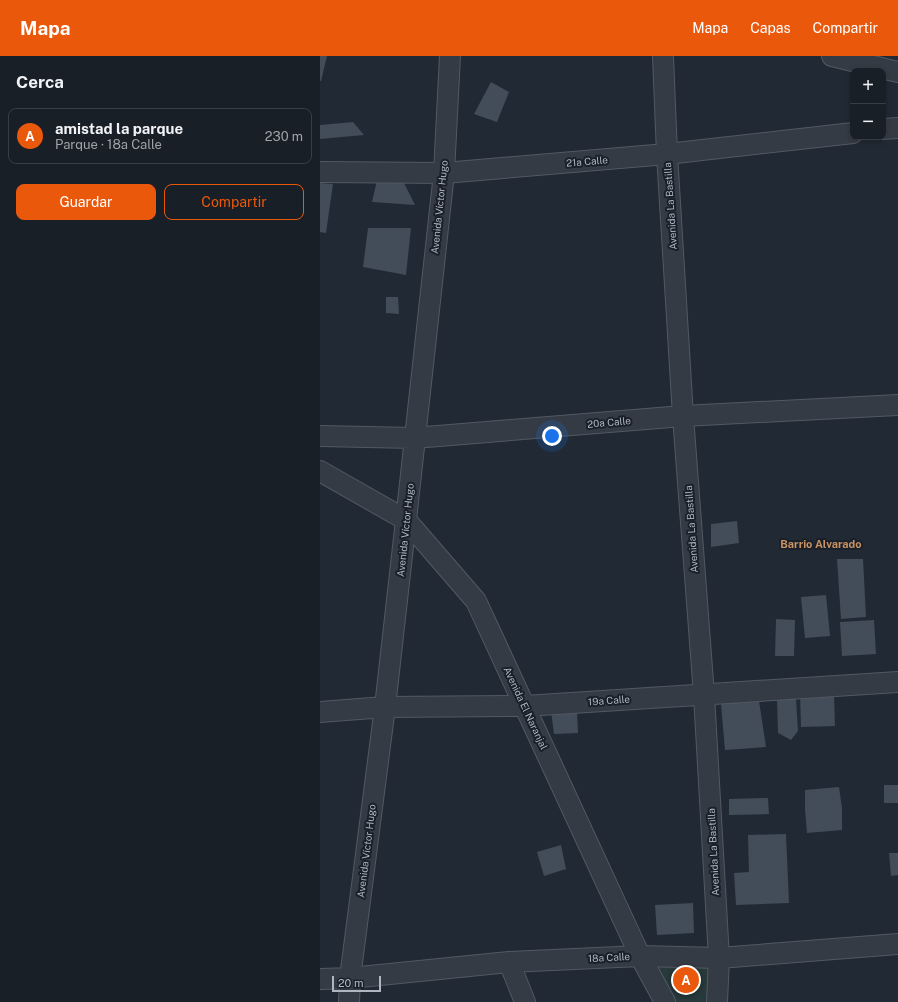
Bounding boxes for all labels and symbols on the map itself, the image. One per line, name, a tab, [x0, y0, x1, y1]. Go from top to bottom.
street label: 21a Calle	[566, 153, 609, 169]
street label: Avenida Víctor Hugo	[428, 159, 450, 254]
street label: Avenida La Bastilla	[661, 162, 679, 250]
street label: 20a Calle	[587, 414, 632, 430]
your location	[542, 426, 562, 446]
street label: Avenida Víctor Hugo	[394, 482, 416, 577]
street label: Avenida La Bastilla	[682, 485, 700, 573]
district label: Barrio Alvarado	[780, 538, 862, 550]
street label: Avenida El Naranjal	[502, 665, 550, 751]
street label: 19a Calle	[588, 693, 631, 707]
street label: Avenida Víctor Hugo	[354, 803, 378, 899]
street label: Avenida La Bastilla	[705, 808, 721, 896]
street label: 18a Calle	[588, 950, 631, 964]
pin: A	[673, 965, 699, 995]
scale bar	[332, 974, 381, 993]

